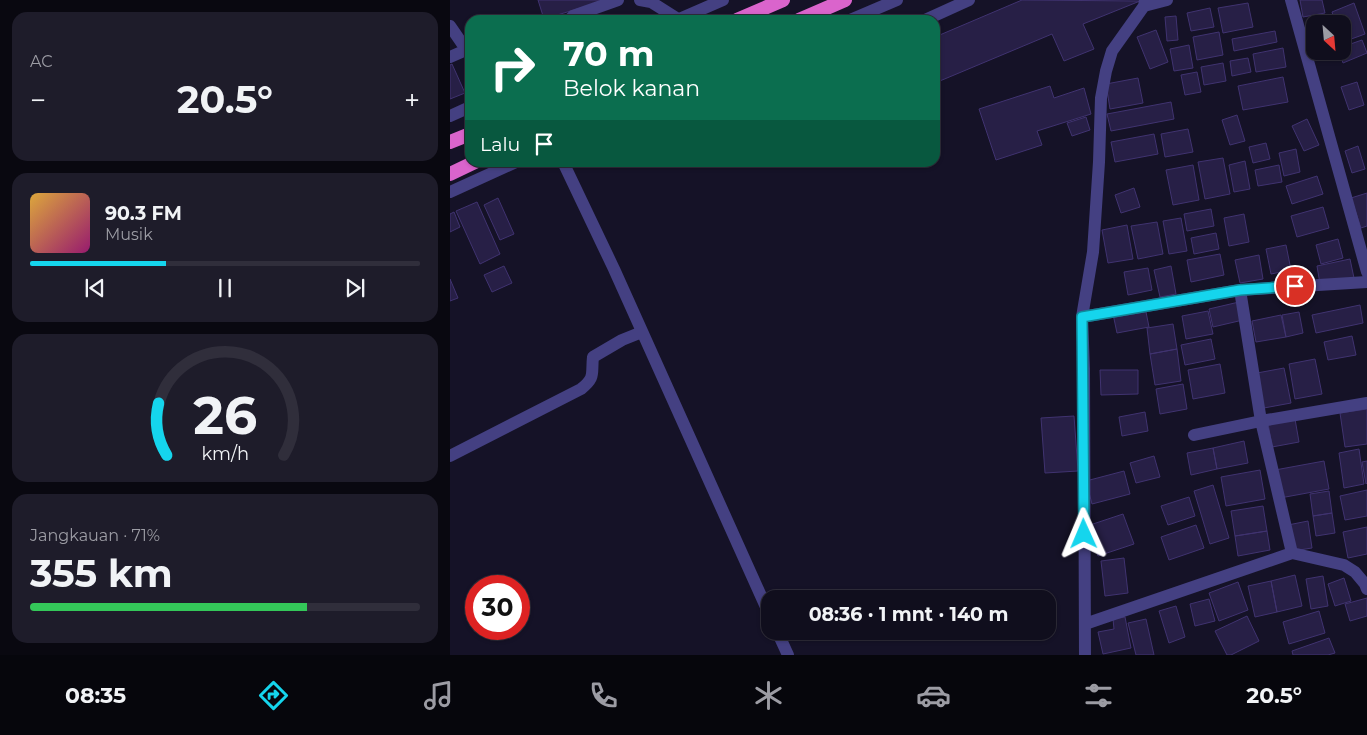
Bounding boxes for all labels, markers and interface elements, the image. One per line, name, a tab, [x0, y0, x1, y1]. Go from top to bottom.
north arrow	[1306, 15, 1351, 60]
map controls	[1306, 15, 1351, 60]
text: 70 m	[563, 32, 654, 75]
icon: right	[480, 35, 545, 100]
text: AC	[30, 52, 53, 71]
text: Belok kanan	[563, 75, 700, 102]
text: 20.5°	[177, 76, 273, 123]
text: −	[30, 83, 46, 117]
text: +	[404, 83, 420, 117]
icon: arrive	[530, 130, 558, 158]
text: Lalu	[480, 133, 520, 156]
text: 90.3 FM	[105, 202, 182, 225]
text: Musik	[105, 225, 153, 244]
pin	[1274, 265, 1316, 307]
icon: arrive	[1281, 272, 1309, 300]
icon: previous	[81, 274, 109, 302]
icon: pause	[211, 274, 239, 302]
icon: next	[341, 274, 369, 302]
text: 26	[193, 384, 257, 447]
text: km/h	[201, 443, 249, 464]
position arrow	[1057, 507, 1109, 559]
text: Jangkauan · 71%	[30, 526, 160, 545]
text: 355 km	[30, 550, 173, 597]
speed limit sign: 30	[465, 575, 530, 640]
text: 08:36 · 1 mnt · 140 m	[809, 603, 1008, 626]
icon: directions	[256, 678, 291, 713]
icon: music	[421, 678, 456, 713]
icon: phone	[586, 678, 621, 713]
icon: climate	[751, 678, 786, 713]
icon: car	[916, 678, 951, 713]
icon: filters	[1081, 678, 1116, 713]
text: 08:35	[65, 682, 126, 709]
text: 20.5°	[1246, 682, 1302, 709]

